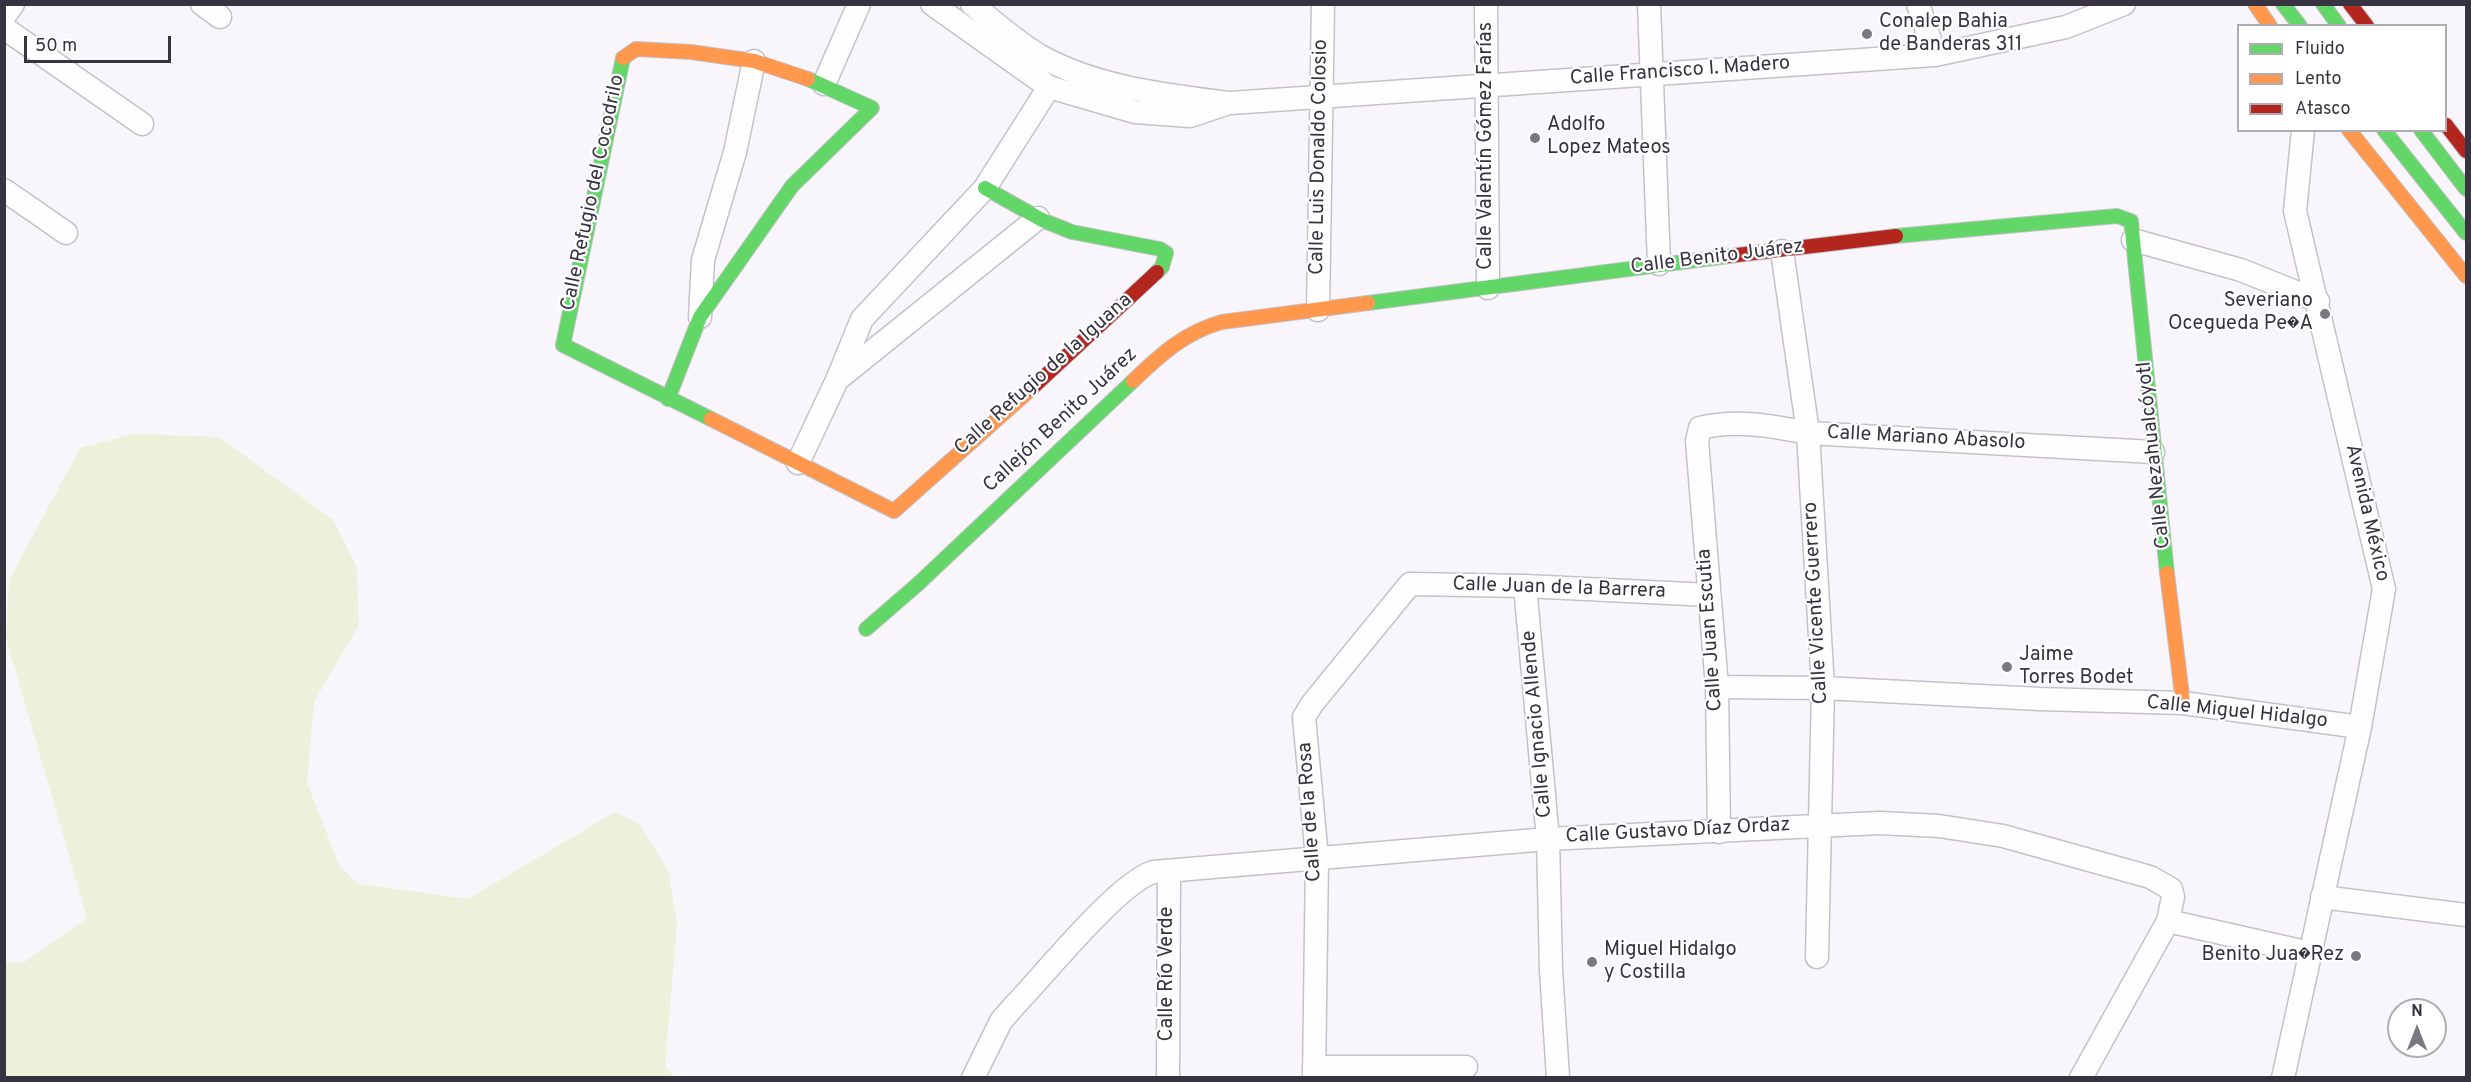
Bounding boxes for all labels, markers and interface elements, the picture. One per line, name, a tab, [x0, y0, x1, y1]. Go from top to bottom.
place label: Conalep Bahia de Banderas 311	[1879, 11, 2022, 58]
street label: Calle Valentín Gómez Farías	[1475, 22, 1499, 270]
scale bar	[27, 24, 174, 62]
legend	[2237, 24, 2447, 132]
marker: Conalep Bahia de Banderas 311	[1860, 27, 1874, 41]
text: 50 m	[35, 35, 77, 58]
text: Fluido	[2295, 38, 2345, 61]
street label: Calle Luis Donaldo Colosio	[1306, 39, 1334, 275]
street label: Calle Francisco I. Madero	[1569, 52, 1791, 92]
text: Lento	[2295, 68, 2341, 91]
street label: Calle Refugio del Cocodrilo	[557, 73, 631, 313]
text: Atasco	[2295, 98, 2351, 121]
place label: Adolfo Lopez Mateos	[1547, 114, 1671, 161]
marker: Adolfo Lopez Mateos	[1528, 131, 1542, 145]
street label: Calle Benito Juárez	[1629, 235, 1805, 281]
street label: Calle Refugio de la Iguana	[950, 289, 1138, 461]
place label: Severiano Ocegueda Pe�A	[2168, 290, 2313, 337]
marker: Severiano Ocegueda Pe�A	[2318, 307, 2332, 321]
street label: Callejón Benito Juárez	[979, 344, 1143, 498]
street label: Calle Nezahualcóyotl	[2133, 360, 2177, 550]
street label: Calle Mariano Abasolo	[1826, 422, 2026, 456]
street label: Avenida México	[2339, 442, 2393, 584]
street label: Calle Vicente Guerrero	[1800, 501, 1834, 705]
street label: Calle Juan Escutia	[1693, 548, 1729, 712]
street label: Calle Juan de la Barrera	[1452, 573, 1666, 605]
street label: Calle Ignacio Allende	[1518, 629, 1558, 819]
place label: Jaime Torres Bodet	[2019, 644, 2134, 691]
marker: Jaime Torres Bodet	[2000, 660, 2014, 674]
street label: Calle Miguel Hidalgo	[2145, 692, 2329, 734]
street label: Calle de la Rosa	[1294, 741, 1328, 883]
street label: Calle Gustavo Díaz Ordaz	[1565, 814, 1791, 850]
street label: Calle Río Verde	[1156, 906, 1180, 1042]
place label: Miguel Hidalgo y Costilla	[1604, 939, 1737, 986]
place label: Benito Jua�Rez	[2202, 944, 2344, 968]
marker: Benito Jua�Rez	[2349, 949, 2363, 963]
marker: Miguel Hidalgo y Costilla	[1585, 955, 1599, 969]
north arrow	[2387, 998, 2447, 1058]
text: N	[2411, 1002, 2423, 1022]

